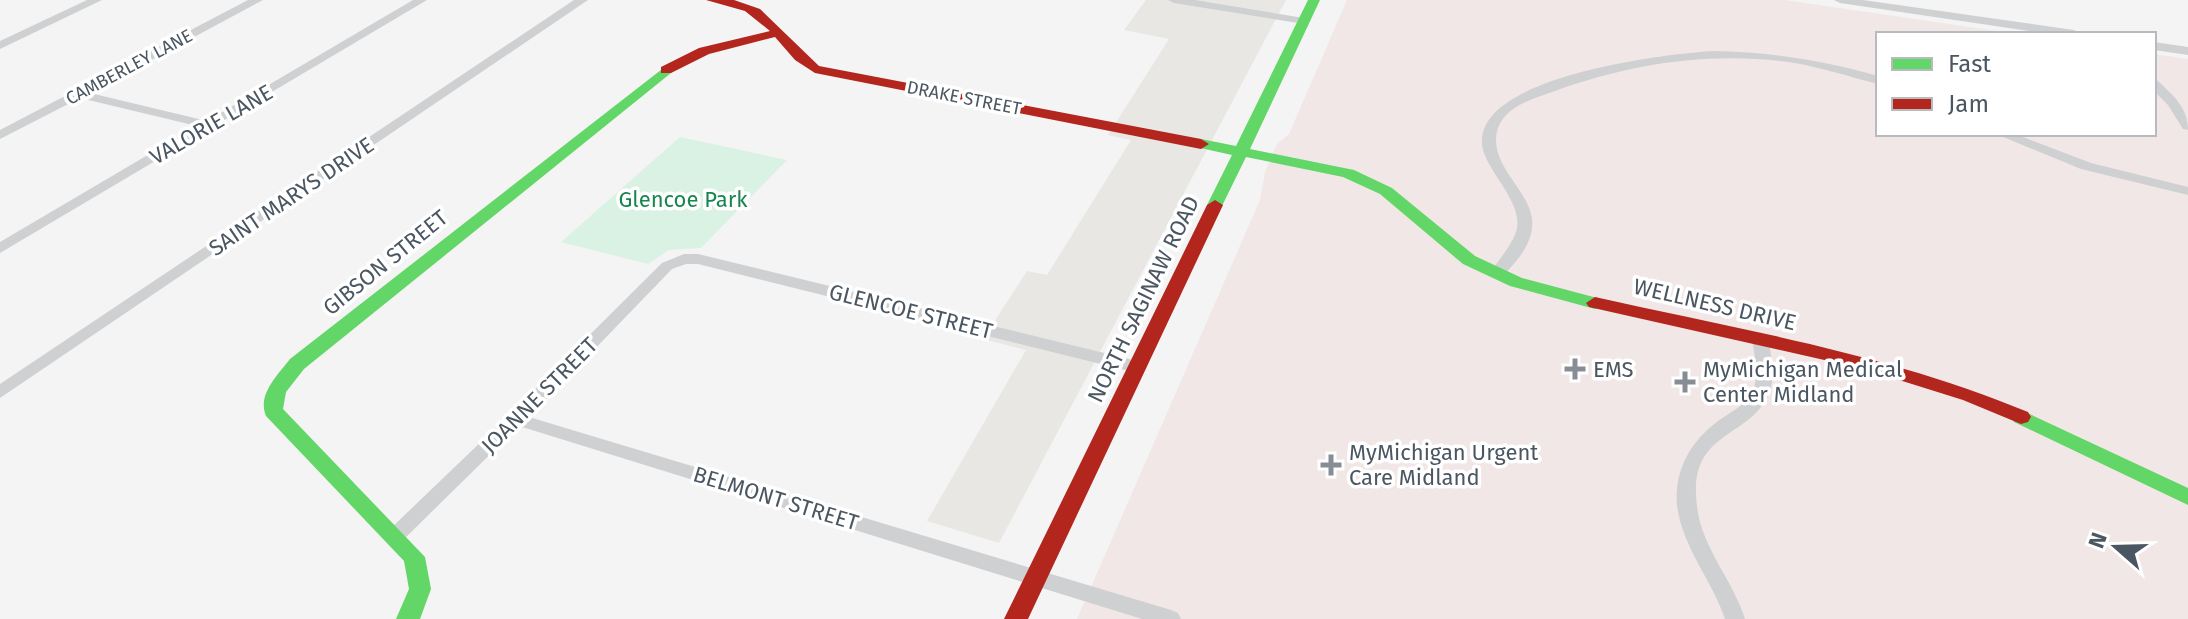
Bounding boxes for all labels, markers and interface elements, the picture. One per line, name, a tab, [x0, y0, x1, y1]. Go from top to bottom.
street label: CAMBERLEY LANE	[62, 24, 196, 110]
legend	[1876, 32, 2156, 136]
text: Fast	[1948, 50, 1991, 78]
street label: DRAKE STREET	[905, 76, 1024, 120]
street label: VALORIE LANE	[145, 78, 278, 170]
text: Jam	[1948, 90, 1989, 118]
street label: SAINT MARYS DRIVE	[204, 131, 379, 262]
park label: Glencoe Park	[618, 186, 748, 213]
street label: NORTH SAGINAW ROAD	[1082, 192, 1205, 407]
street label: GIBSON STREET	[318, 204, 454, 321]
street label: WELLNESS DRIVE	[1631, 273, 1799, 336]
street label: GLENCOE STREET	[826, 278, 996, 345]
street label: JOANNE STREET	[476, 331, 603, 459]
place label: EMS	[1593, 356, 1634, 383]
place label: MyMichigan Medical Center Midland	[1703, 356, 1903, 408]
marker: EMS	[1564, 358, 1586, 380]
marker: MyMichigan Medical Center Midland	[1674, 371, 1696, 393]
place label: MyMichigan Urgent Care Midland	[1349, 439, 1538, 491]
marker: MyMichigan Urgent Care Midland	[1320, 454, 1342, 476]
street label: BELMONT STREET	[690, 461, 862, 537]
north arrow	[2076, 507, 2156, 587]
text: N	[2082, 529, 2113, 552]

